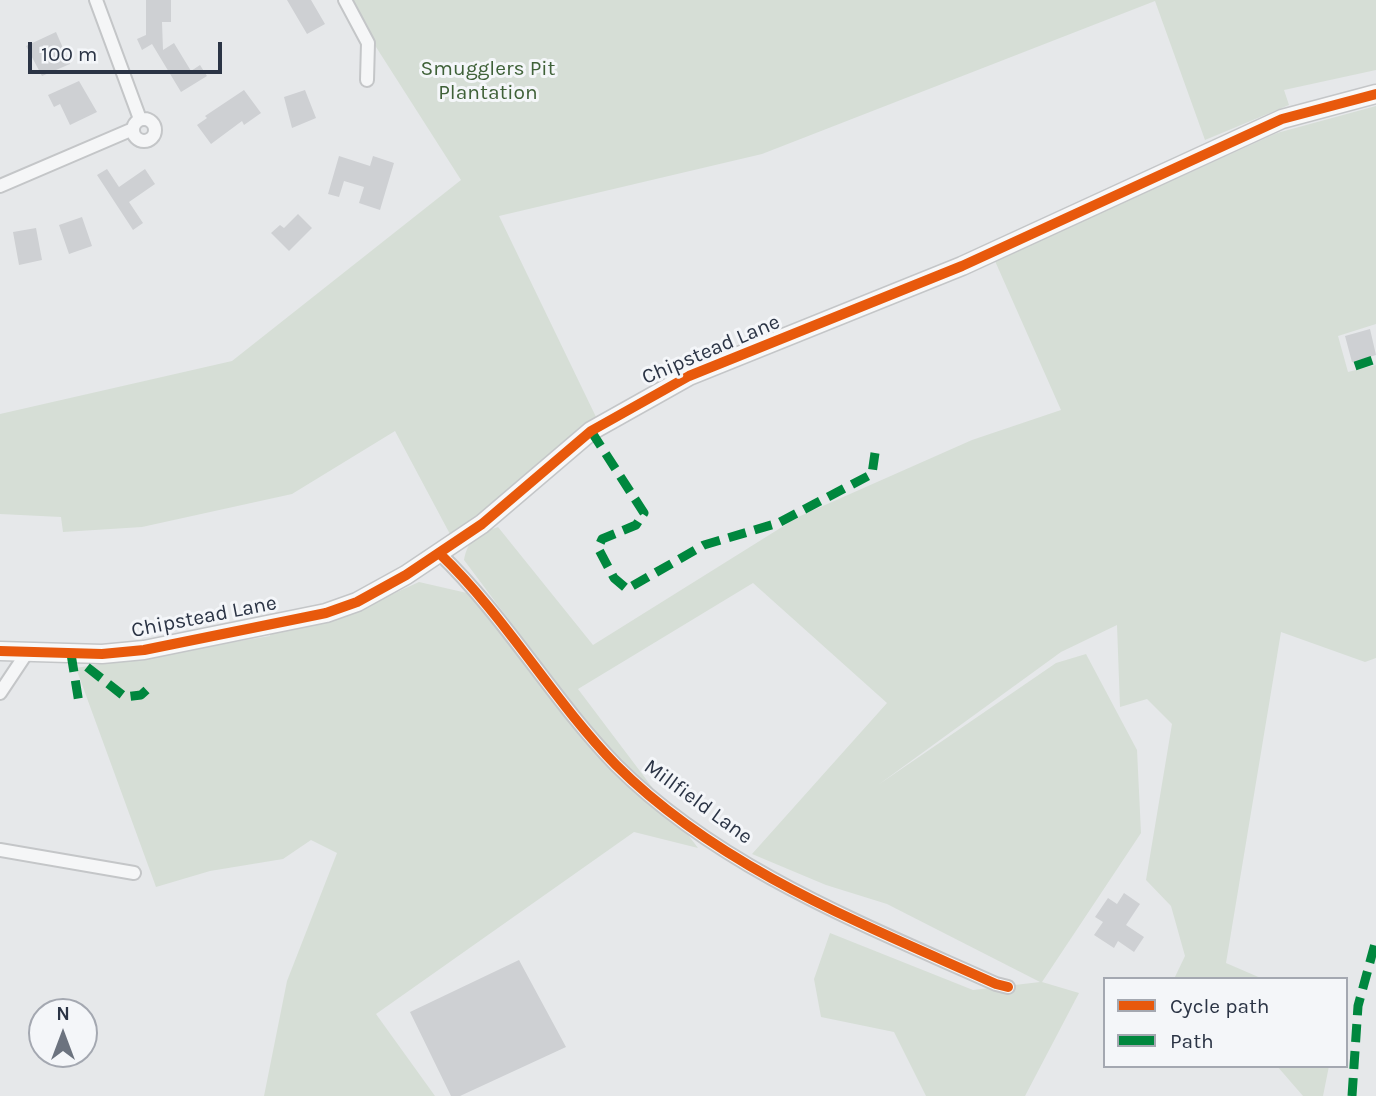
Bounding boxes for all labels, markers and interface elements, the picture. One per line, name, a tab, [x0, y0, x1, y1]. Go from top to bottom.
scale bar	[32, 28, 226, 72]
text: 100 m	[41, 42, 98, 66]
park label: Smugglers Pit Plantation	[421, 56, 555, 106]
street label: Chipstead Lane	[638, 310, 784, 390]
street label: Chipstead Lane	[129, 591, 279, 643]
street label: Millfield Lane	[639, 754, 757, 850]
legend	[1103, 977, 1348, 1068]
text: Cycle path	[1170, 994, 1270, 1018]
north arrow	[28, 998, 98, 1068]
text: N	[56, 1003, 70, 1025]
text: Path	[1170, 1029, 1214, 1053]

